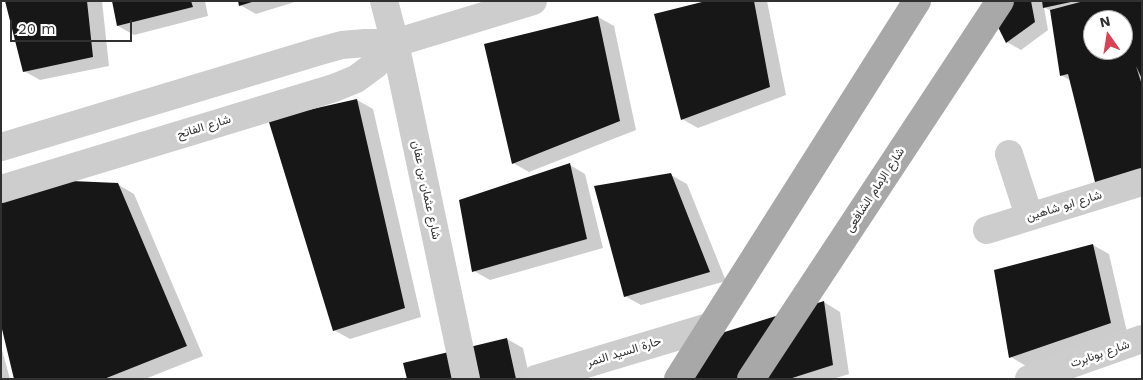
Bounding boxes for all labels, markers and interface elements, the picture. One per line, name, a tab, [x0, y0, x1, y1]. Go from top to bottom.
scale bar	[12, 10, 135, 42]
north arrow	[1083, 10, 1133, 60]
text: N	[1098, 12, 1112, 30]
text: 20 m	[18, 20, 56, 38]
street label: شارع الفاتح	[175, 112, 233, 142]
street label: شارع عثمان بن عفان	[408, 139, 444, 241]
street label: شارع الإمام الشافعى	[842, 145, 908, 235]
street label: شارع ابو شاهين	[1024, 188, 1104, 224]
street label: حارة السيد النمر	[585, 334, 663, 370]
street label: شارع بونابرت	[1069, 337, 1131, 371]

